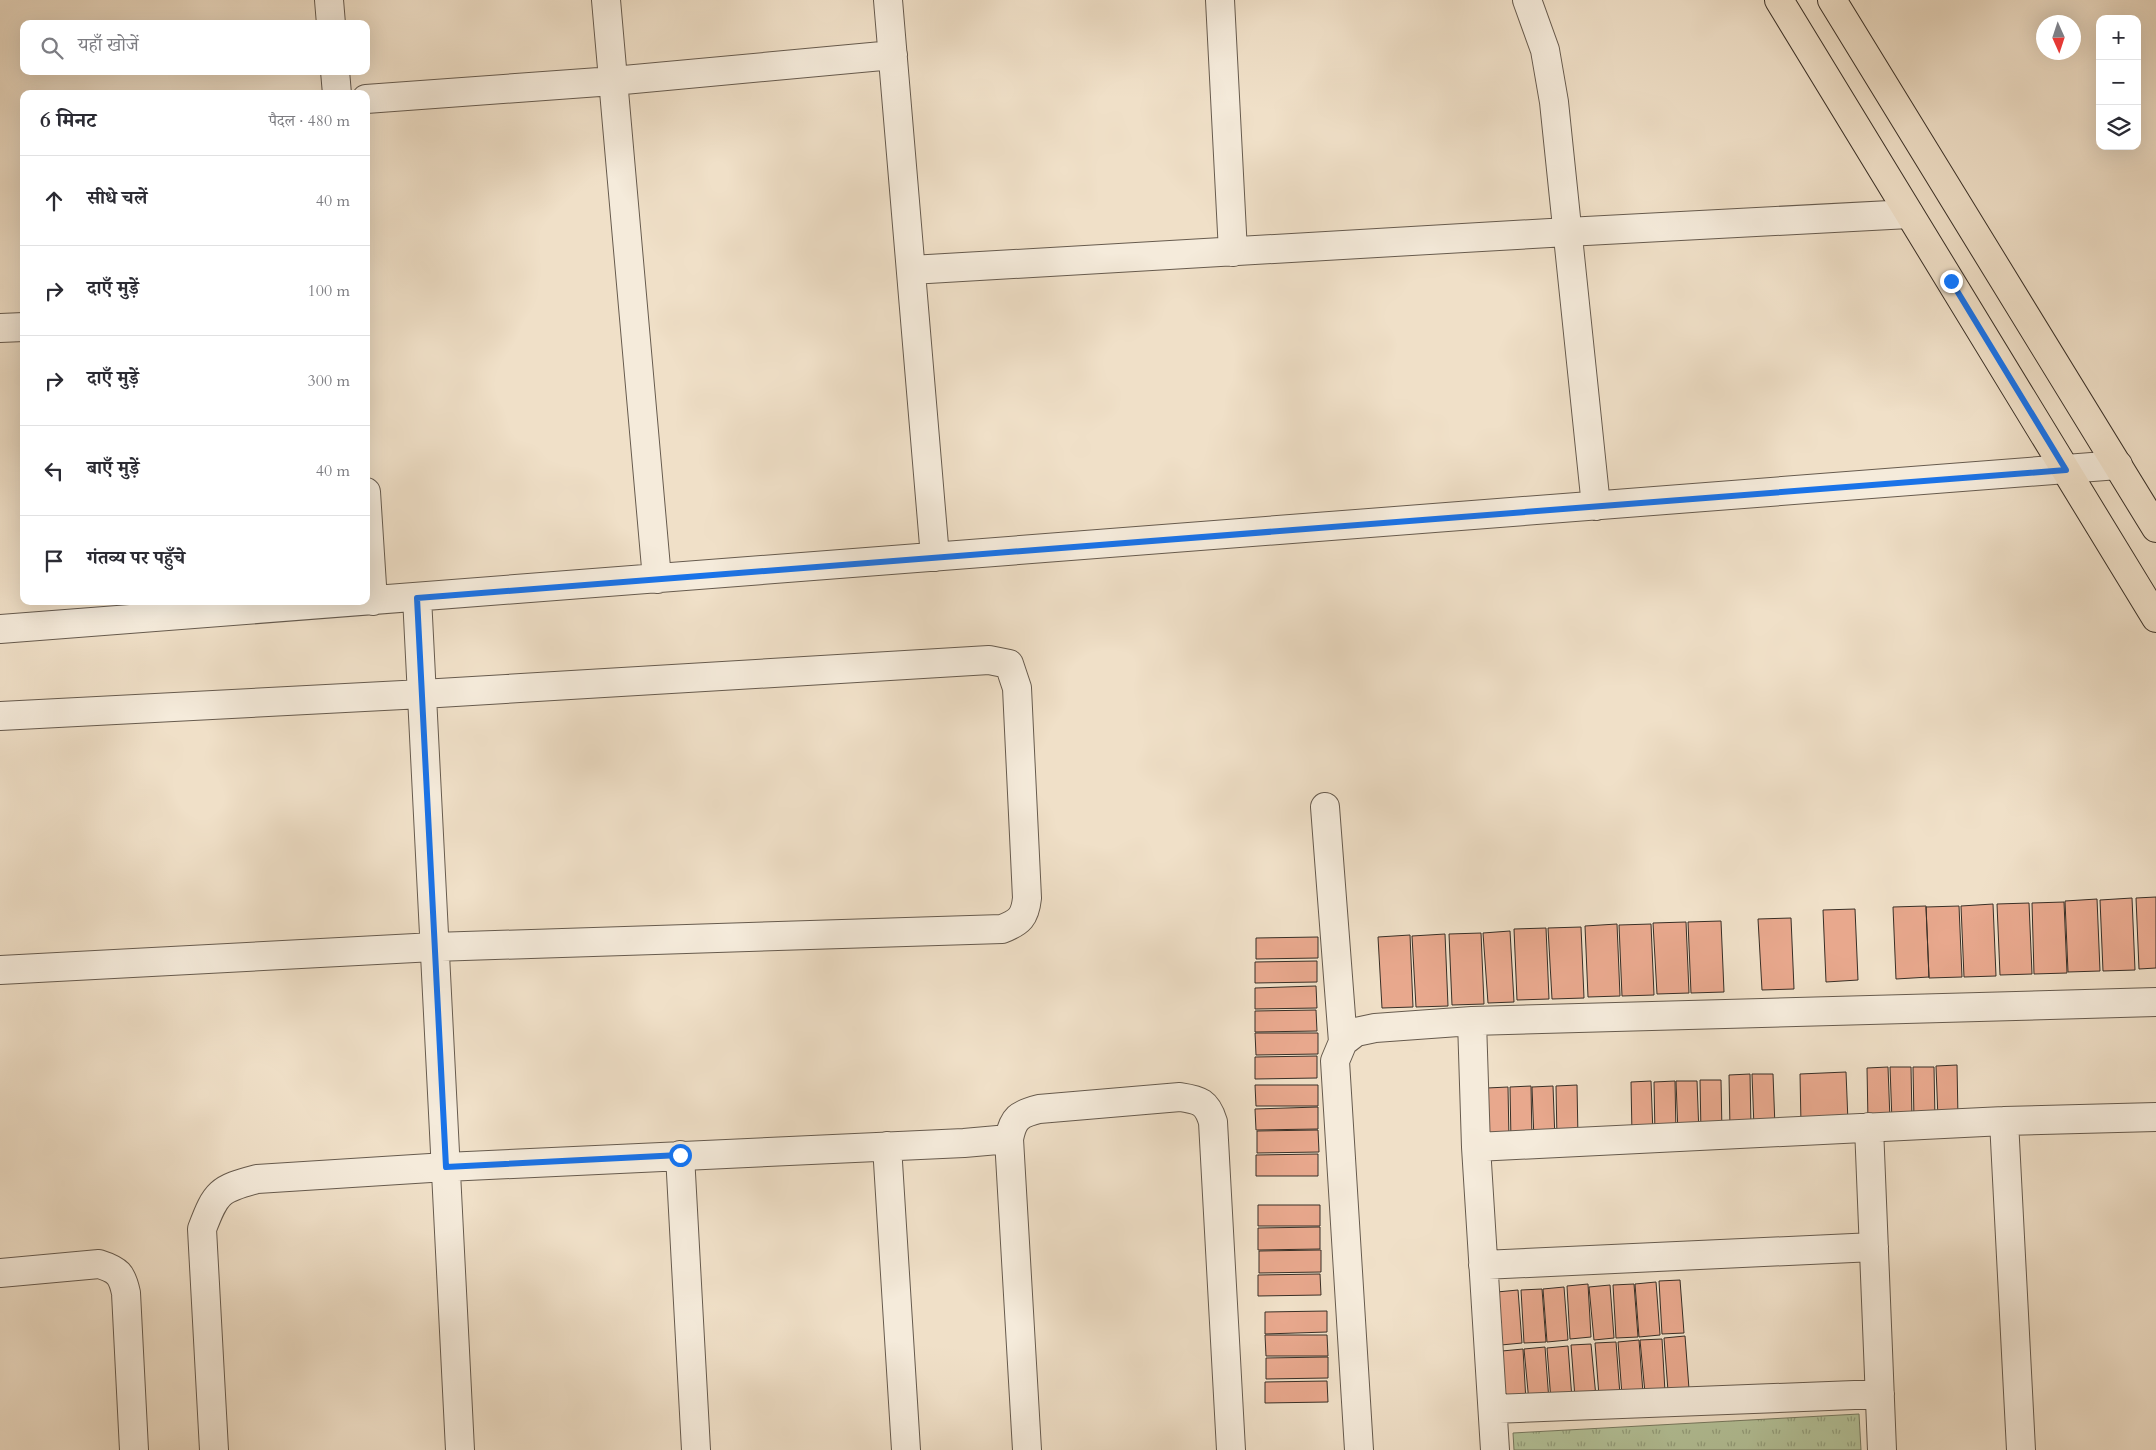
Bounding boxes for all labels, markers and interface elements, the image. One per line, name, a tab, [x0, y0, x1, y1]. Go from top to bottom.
north arrow	[2036, 15, 2081, 60]
map controls	[2096, 15, 2141, 150]
button: +	[2096, 15, 2141, 60]
search box	[20, 20, 370, 75]
text: यहाँ खोजें	[78, 32, 139, 58]
icon: search	[38, 34, 66, 62]
button: −	[2096, 60, 2141, 105]
button: layers	[2096, 105, 2141, 150]
text: 6 मिनट	[40, 106, 96, 135]
text: पैदल · 480 m	[269, 110, 350, 132]
text: सीधे चलें	[87, 185, 147, 211]
icon: ahead	[40, 187, 68, 215]
text: 40 m	[316, 190, 350, 212]
route end	[1940, 270, 1963, 293]
text: दाएँ मुड़ें	[87, 275, 139, 301]
icon: right	[40, 277, 68, 305]
text: 100 m	[308, 280, 350, 302]
text: दाएँ मुड़ें	[87, 365, 139, 391]
icon: right	[40, 367, 68, 395]
text: 300 m	[308, 370, 350, 392]
text: बाएँ मुड़ें	[87, 455, 139, 481]
icon: left	[40, 457, 68, 485]
text: 40 m	[316, 460, 350, 482]
text: गंतव्य पर पहुँचे	[87, 545, 185, 571]
icon: arrive	[40, 547, 68, 575]
route start	[669, 1144, 692, 1167]

